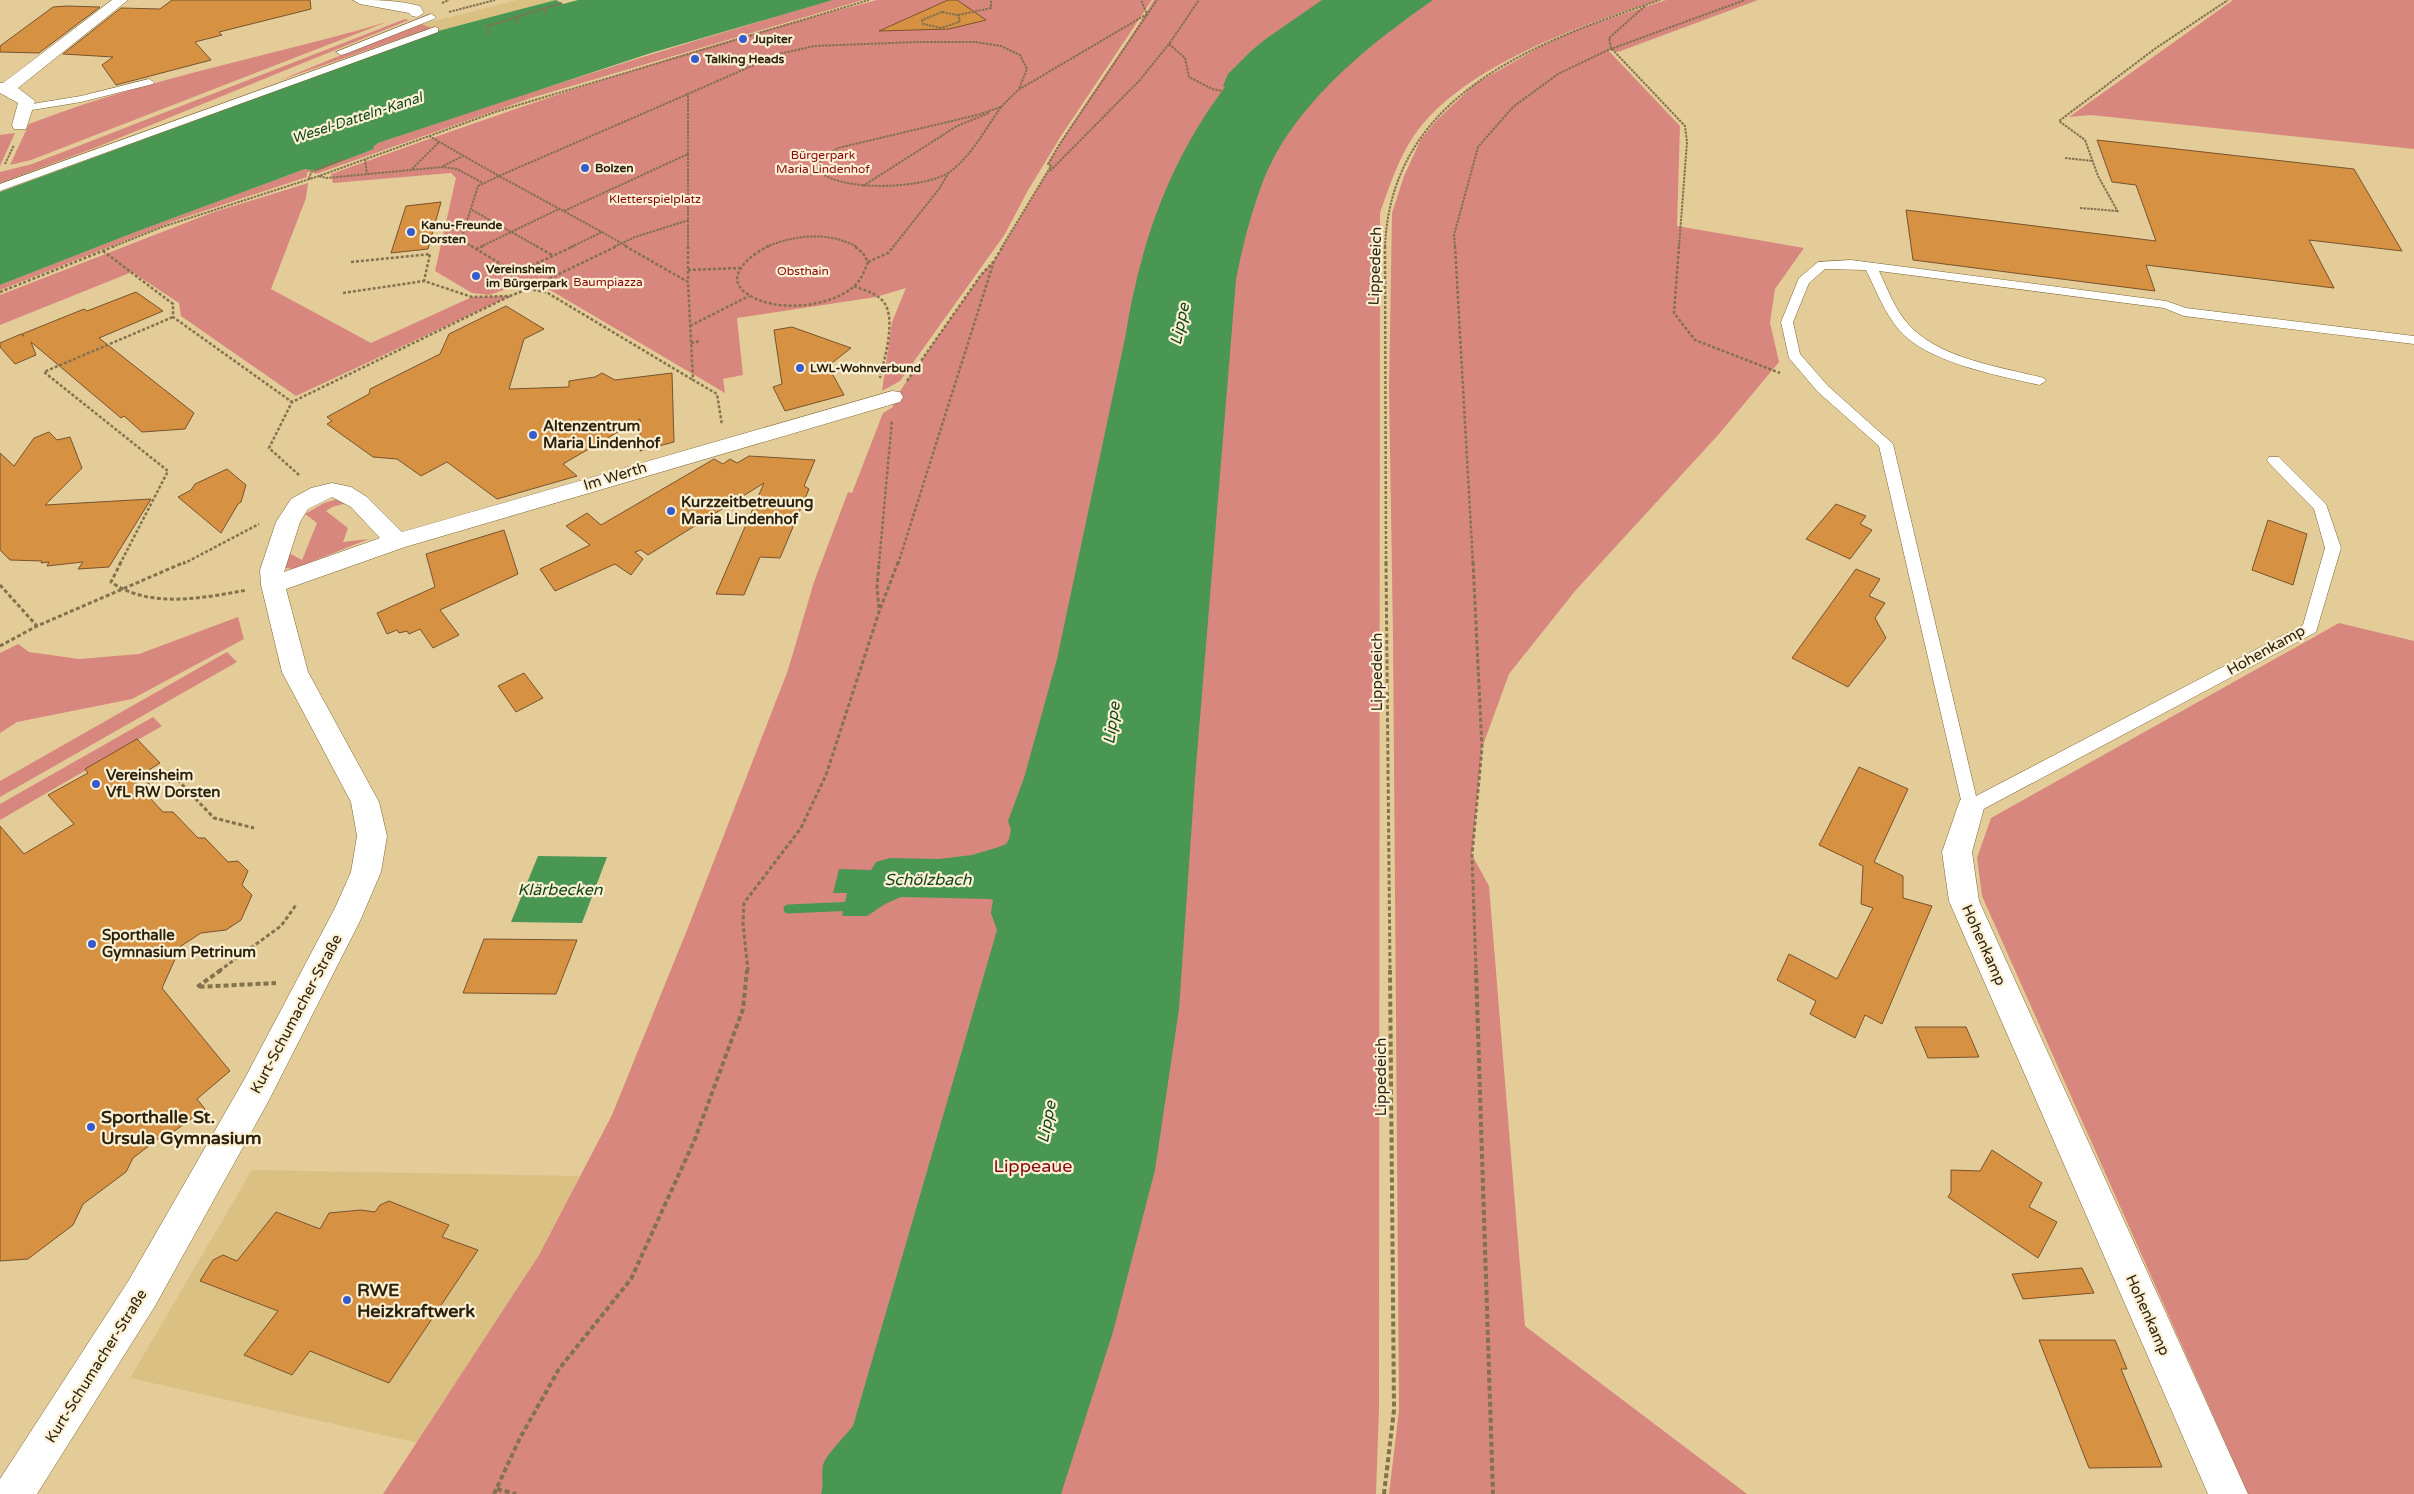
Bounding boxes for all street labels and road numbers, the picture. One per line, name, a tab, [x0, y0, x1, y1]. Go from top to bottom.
street label: Lippedeich	[1365, 226, 1385, 306]
street label: Im Werth	[581, 458, 649, 494]
street label: Hohenkamp	[2224, 621, 2308, 679]
street label: Lippedeich	[1368, 633, 1386, 711]
street label: Hohenkamp	[1958, 902, 2010, 988]
street label: Kurt-Schumacher-Straße	[246, 931, 346, 1097]
street label: Lippedeich	[1372, 1038, 1390, 1116]
street label: Hohenkamp	[2122, 1272, 2174, 1358]
street label: Kurt-Schumacher-Straße	[41, 1286, 151, 1446]

